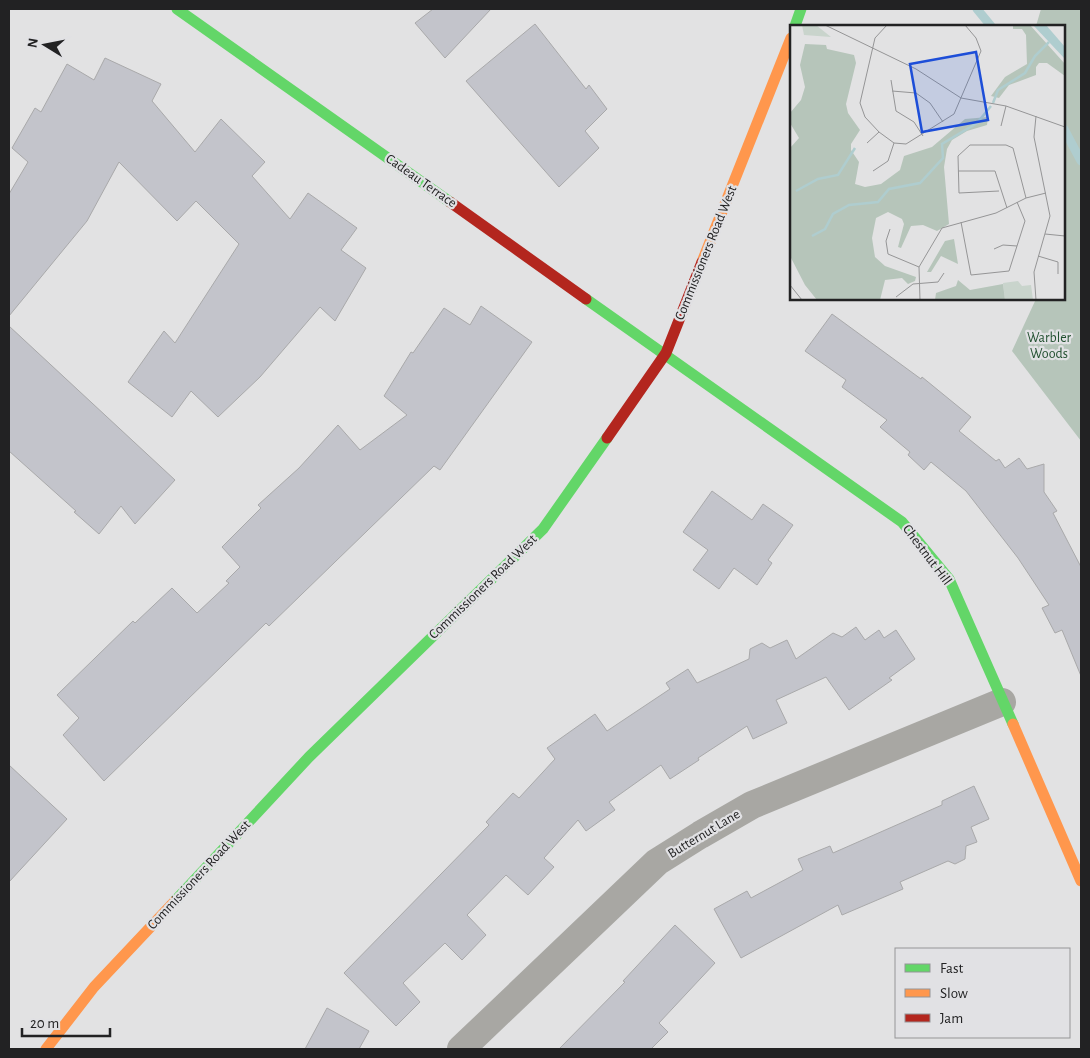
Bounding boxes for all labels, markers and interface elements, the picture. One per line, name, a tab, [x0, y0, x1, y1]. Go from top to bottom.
north arrow	[20, 20, 70, 70]
inset map	[790, 25, 1065, 300]
text: N	[25, 37, 41, 49]
street label: Cadeau Terrace	[383, 151, 459, 211]
street label: Commissioners Road West	[673, 183, 740, 322]
park label: Warbler Woods	[1027, 331, 1072, 361]
street label: Chestnut Hill	[900, 522, 954, 588]
street label: Commissioners Road West	[426, 532, 540, 642]
street label: Butternut Lane	[666, 807, 742, 861]
street label: Commissioners Road West	[145, 817, 253, 932]
legend	[895, 948, 1070, 1038]
text: Fast	[940, 961, 964, 976]
text: Slow	[940, 986, 968, 1001]
scale bar	[22, 1006, 110, 1038]
text: Jam	[940, 1011, 963, 1026]
text: 20 m	[30, 1016, 59, 1031]

